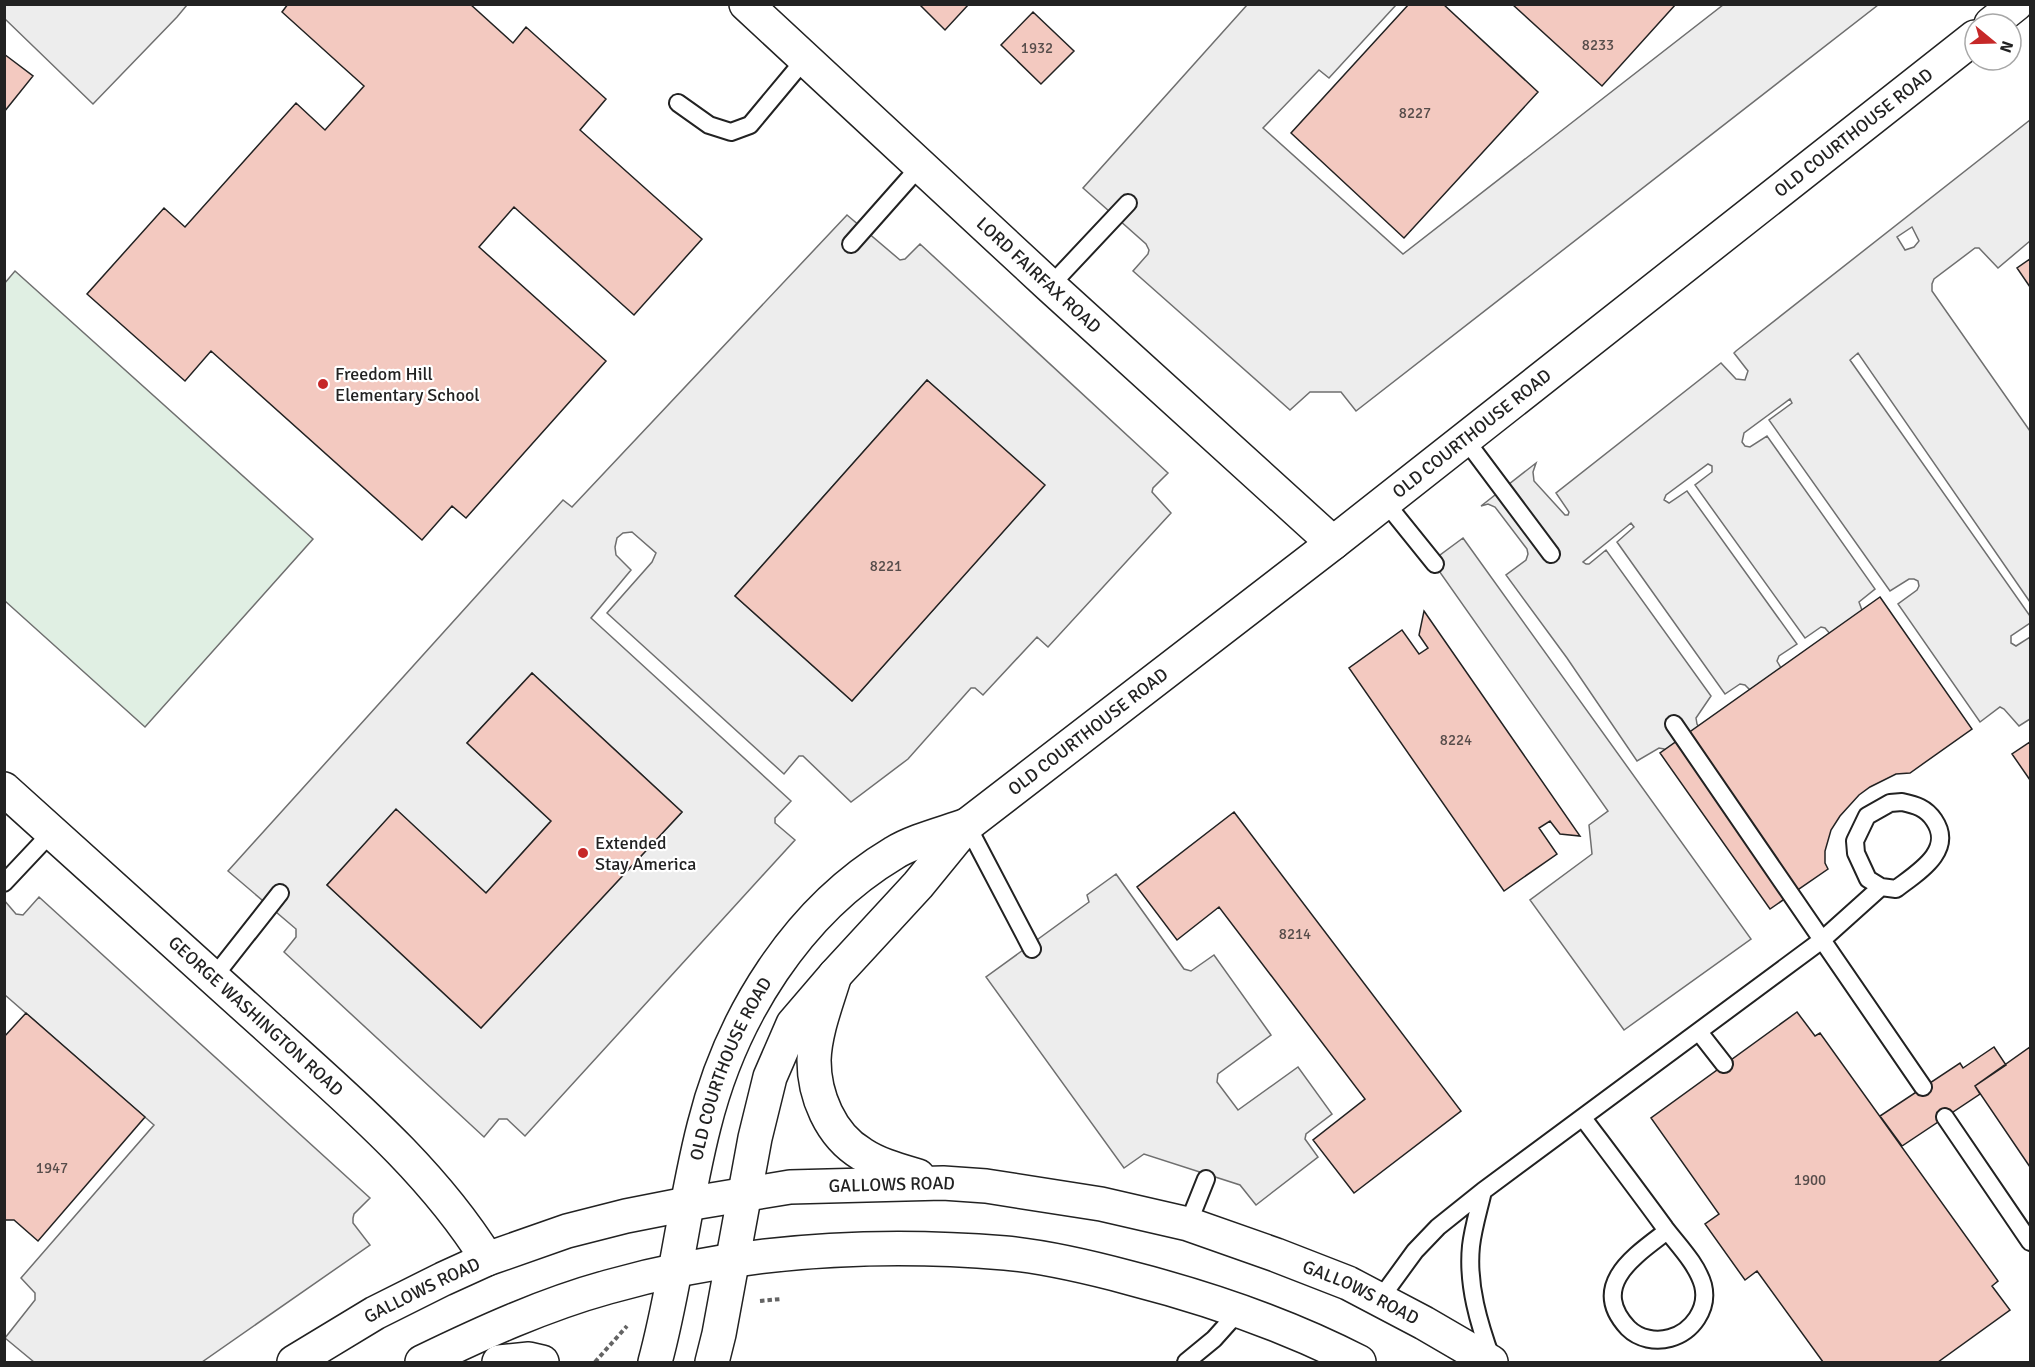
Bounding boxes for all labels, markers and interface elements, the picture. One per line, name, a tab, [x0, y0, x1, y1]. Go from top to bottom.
north arrow	[1963, 12, 2023, 72]
house number: 8233	[1582, 36, 1614, 54]
text: N	[1995, 38, 2018, 55]
house number: 1932	[1021, 39, 1053, 57]
street label: OLD COURTHOUSE ROAD	[1770, 63, 1937, 202]
house number: 8227	[1399, 104, 1431, 122]
street label: LORD FAIRFAX ROAD	[972, 212, 1106, 338]
place label: Freedom Hill Elementary School	[335, 363, 480, 406]
street label: OLD COURTHOUSE ROAD	[1388, 364, 1556, 503]
marker: Freedom Hill Elementary School	[316, 377, 330, 391]
house number: 8221	[870, 557, 902, 575]
street label: OLD COURTHOUSE ROAD	[1004, 663, 1172, 800]
house number: 8224	[1440, 731, 1472, 749]
place label: Extended Stay America	[595, 832, 696, 875]
marker: Extended Stay America	[576, 846, 590, 860]
house number: 8214	[1279, 925, 1311, 943]
street label: GEORGE WASHINGTON ROAD	[164, 931, 348, 1101]
street label: OLD COURTHOUSE ROAD	[685, 973, 776, 1163]
house number: 1947	[36, 1159, 68, 1177]
house number: 1900	[1794, 1171, 1826, 1189]
street label: GALLOWS ROAD	[828, 1172, 956, 1197]
street label: GALLOWS ROAD	[360, 1253, 484, 1328]
street label: GALLOWS ROAD	[1299, 1255, 1423, 1329]

